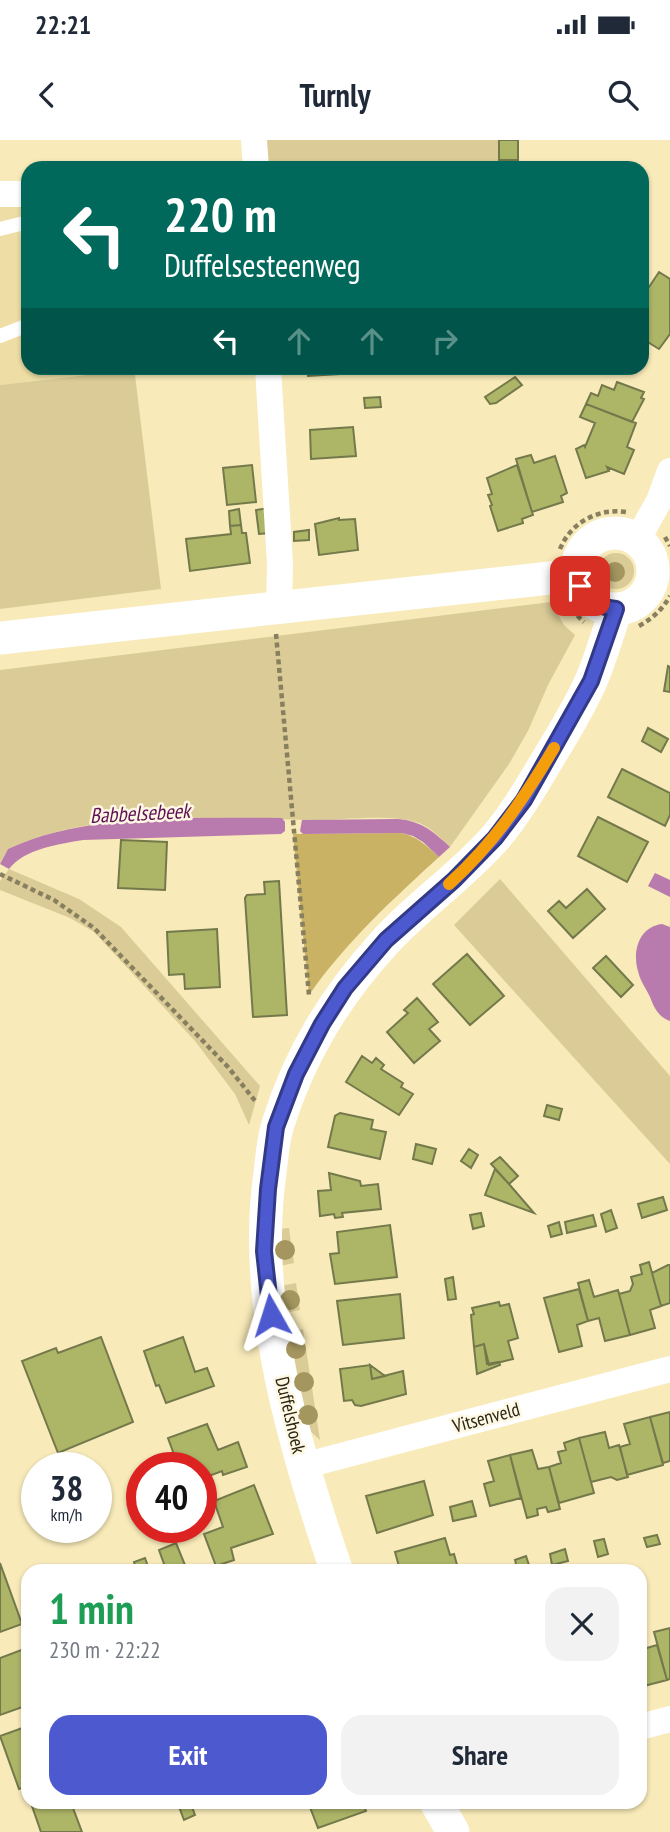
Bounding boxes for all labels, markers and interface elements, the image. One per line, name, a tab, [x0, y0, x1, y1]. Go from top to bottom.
text: 22:21	[35, 8, 91, 41]
text: Turnly	[299, 74, 371, 116]
icon: back	[28, 76, 66, 114]
icon: search	[604, 76, 642, 114]
text: 220 m	[164, 182, 277, 246]
icon: left	[49, 189, 140, 280]
text: Duffelsesteenweg	[164, 244, 361, 286]
icon: left	[207, 322, 245, 360]
icon: ahead	[280, 322, 318, 360]
icon: ahead	[353, 322, 391, 360]
icon: right	[426, 322, 464, 360]
pin	[550, 556, 610, 616]
icon: arrive	[561, 567, 599, 605]
water label: Babbelsebeek	[89, 797, 194, 829]
position arrow	[234, 1278, 308, 1352]
street label: Duffelshoek	[270, 1374, 312, 1456]
street label: Vitsenveld	[449, 1397, 522, 1438]
speed limit sign: 40	[126, 1452, 217, 1543]
text: 38	[50, 1465, 83, 1511]
text: km/h	[51, 1503, 82, 1526]
text: 1 min	[49, 1581, 134, 1636]
button: close	[545, 1587, 619, 1661]
text: 230 m · 22:22	[49, 1635, 161, 1664]
button: Exit	[49, 1715, 327, 1795]
button: Share	[341, 1715, 619, 1795]

